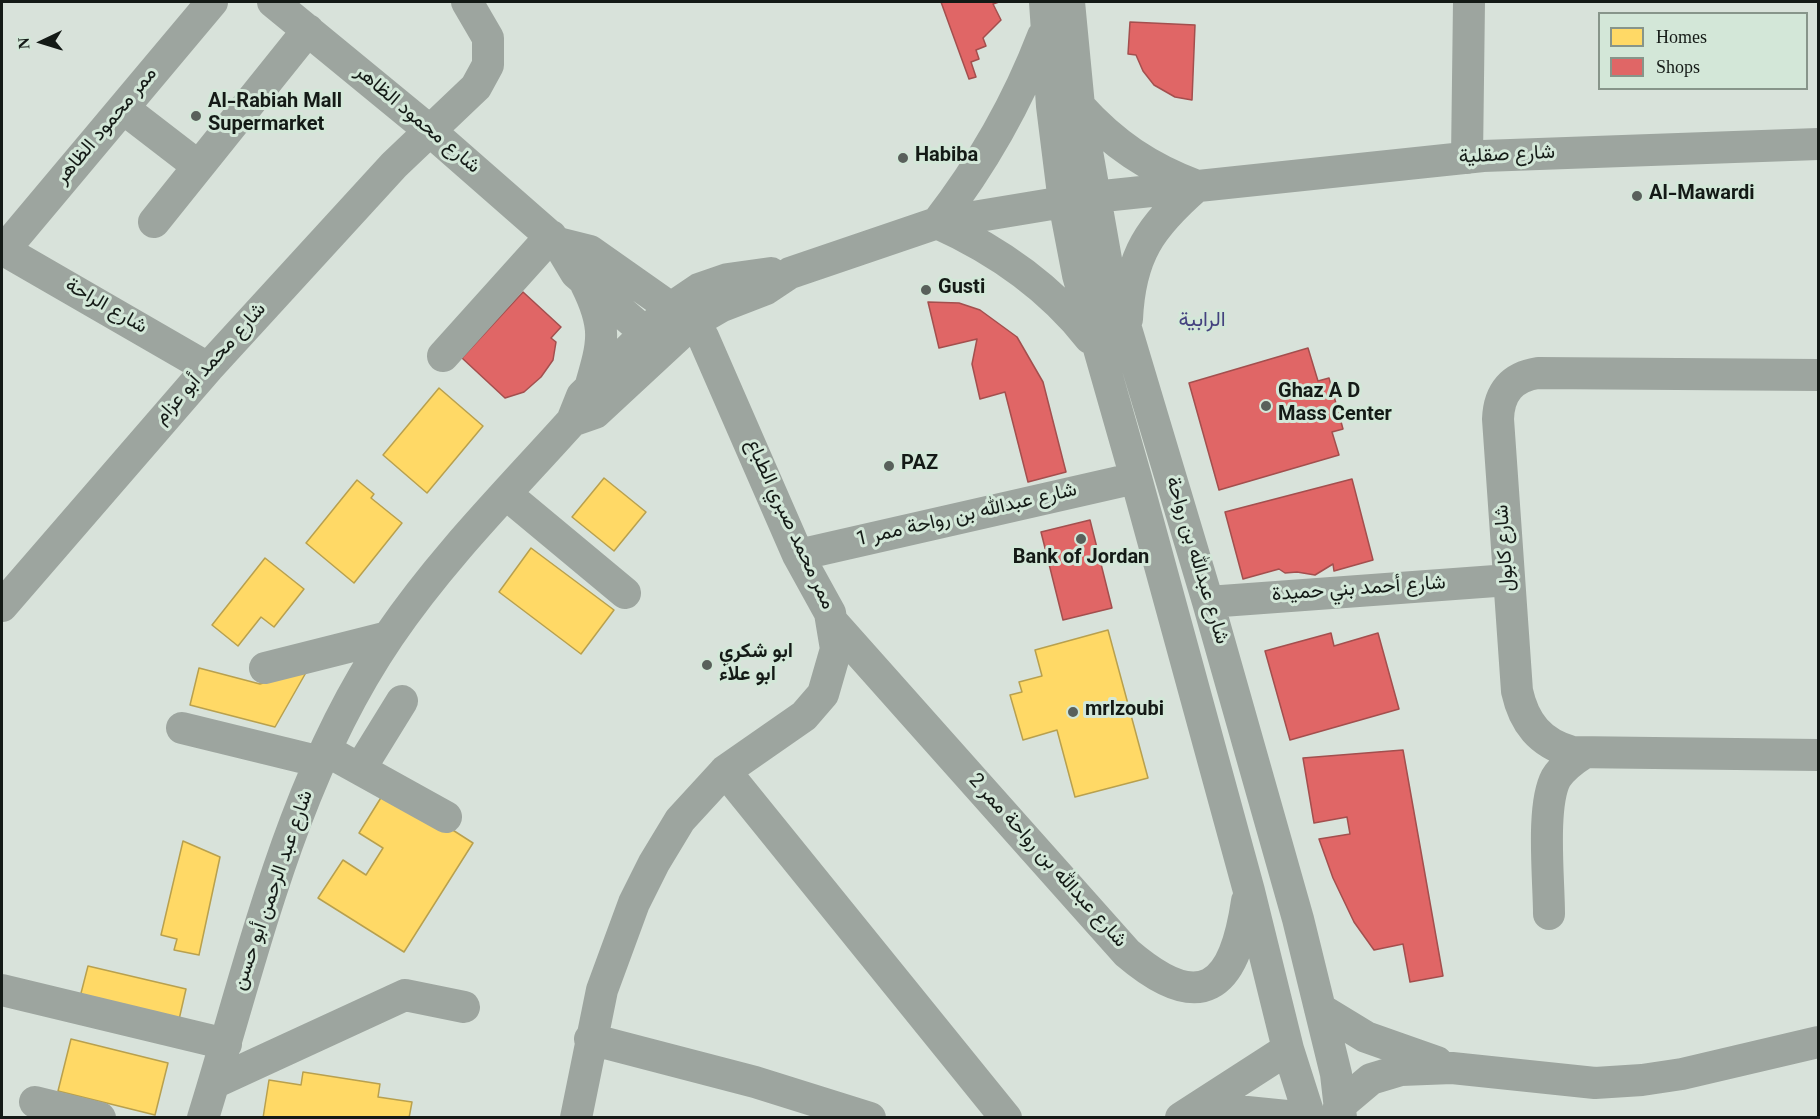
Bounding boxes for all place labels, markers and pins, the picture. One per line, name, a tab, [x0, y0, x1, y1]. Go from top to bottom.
place label: Al-Rabiah Mall Supermarket	[208, 92, 342, 139]
marker: Al-Rabiah Mall Supermarket	[189, 109, 203, 123]
place label: Habiba	[915, 146, 978, 170]
marker: Habiba	[896, 151, 910, 165]
place label: Al-Mawardi	[1649, 184, 1755, 208]
marker: Al-Mawardi	[1630, 189, 1644, 203]
place label: Gusti	[938, 278, 985, 302]
marker: Gusti	[919, 283, 933, 297]
place label: Ghaz A D Mass Center	[1278, 382, 1392, 429]
marker: Ghaz A D Mass Center	[1259, 399, 1273, 413]
place label: PAZ	[901, 454, 938, 478]
marker: PAZ	[882, 459, 896, 473]
marker: Bank of Jordan	[1074, 532, 1088, 546]
place label: Bank of Jordan	[1013, 548, 1149, 572]
place label: ابو شكري ابو علاء	[719, 642, 793, 689]
marker: ابو شكري ابو علاء	[700, 658, 714, 672]
place label: mrlzoubi	[1085, 700, 1164, 724]
marker: mrlzoubi	[1066, 705, 1080, 719]

